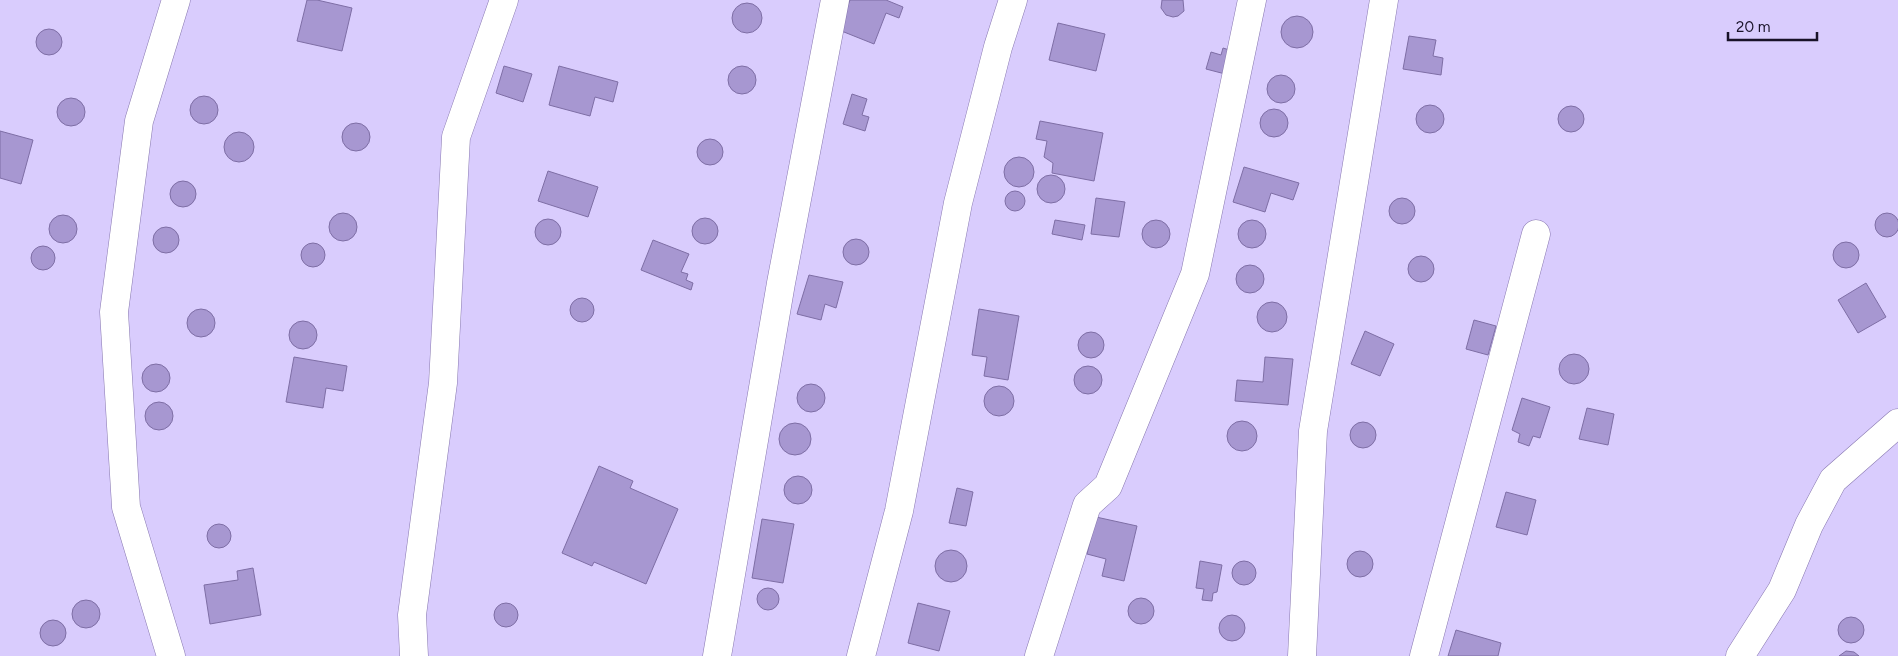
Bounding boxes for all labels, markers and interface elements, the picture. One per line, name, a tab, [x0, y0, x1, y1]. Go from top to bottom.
scale bar	[1728, 10, 1817, 42]
text: 20 m	[1736, 18, 1770, 36]

